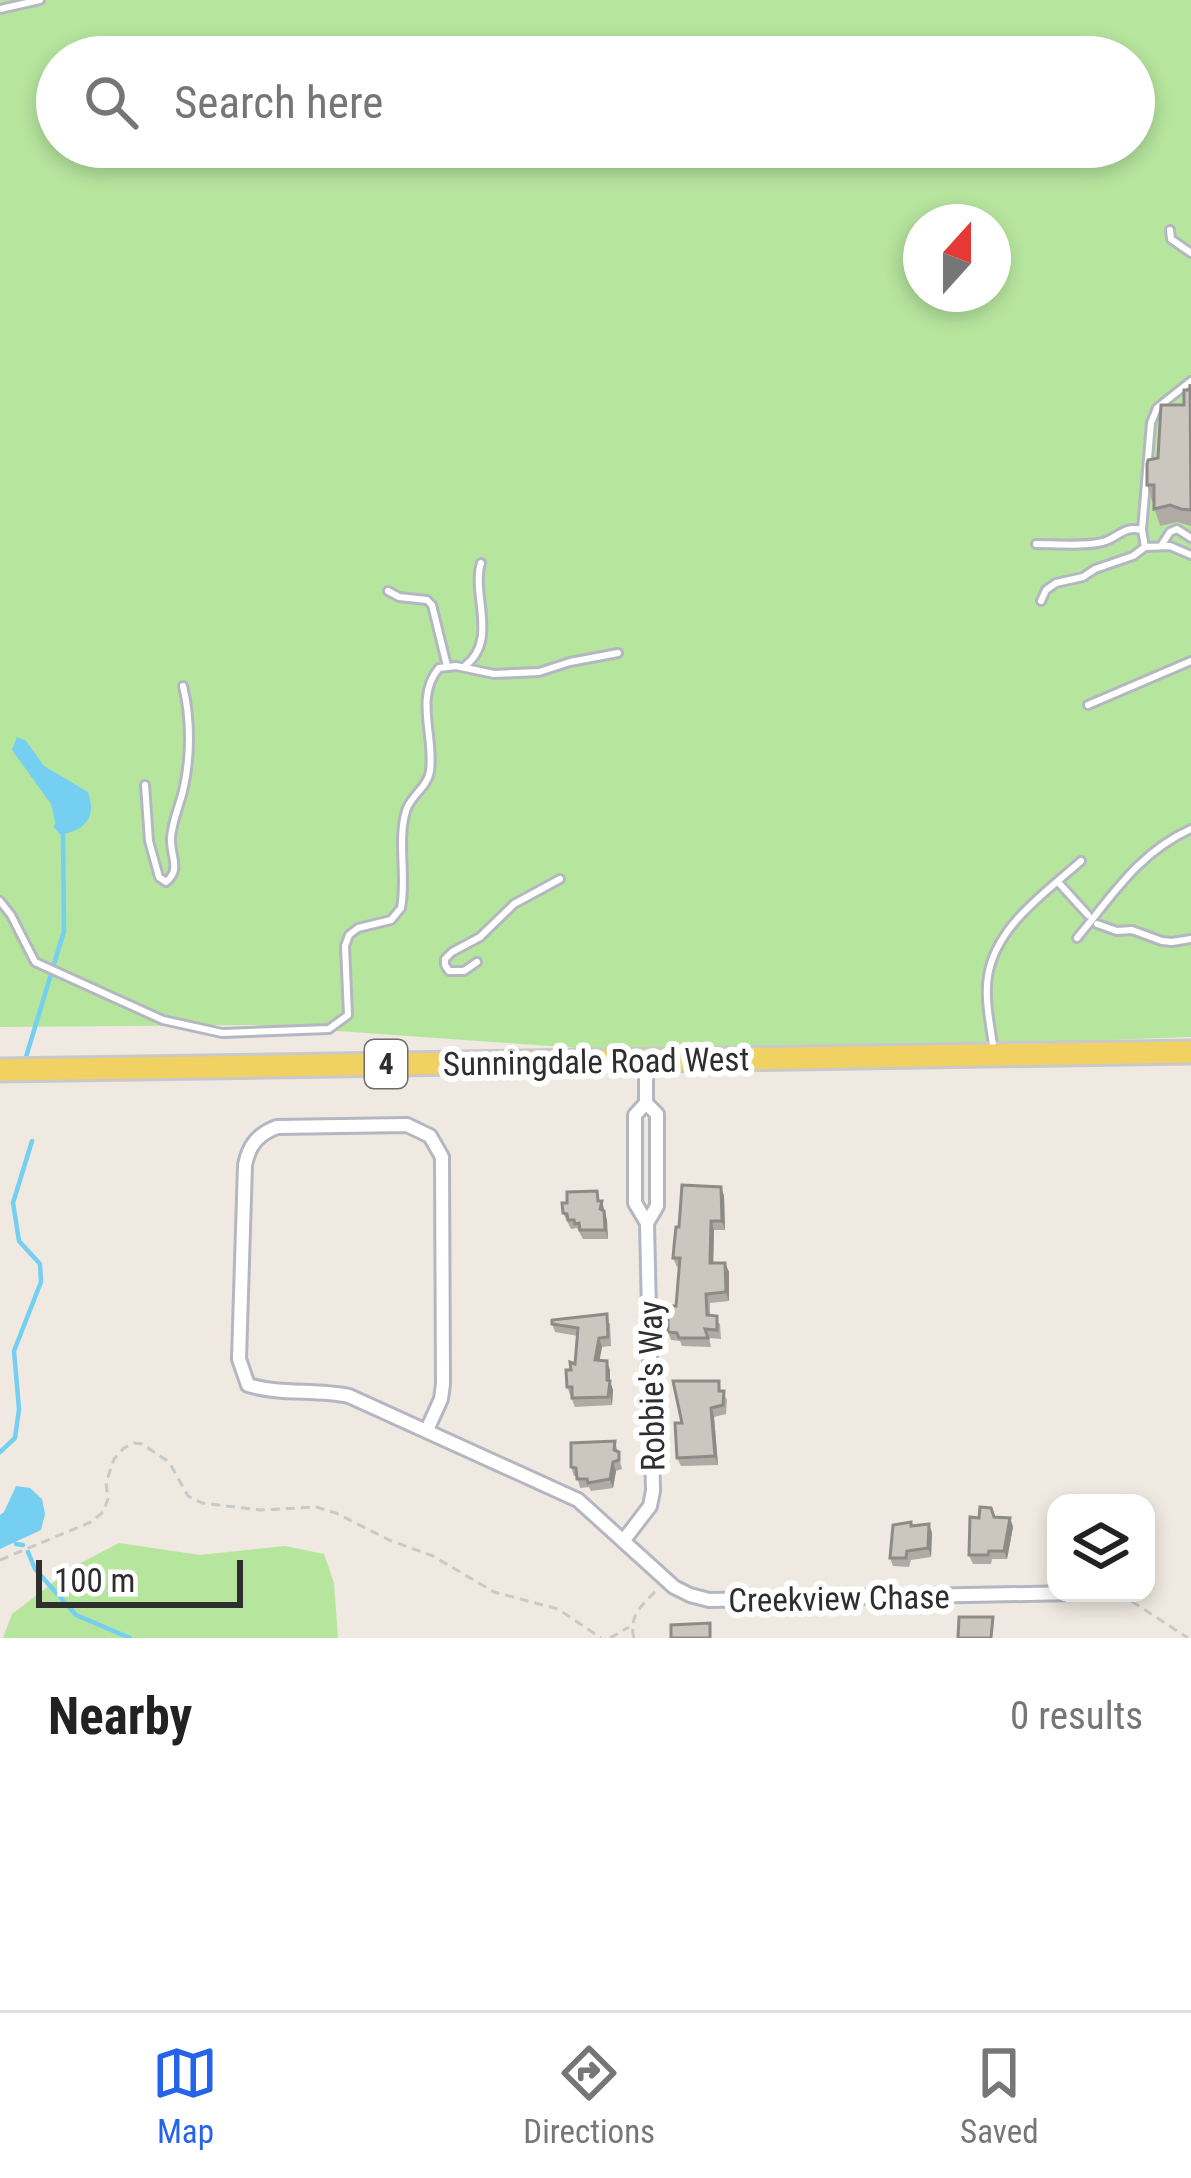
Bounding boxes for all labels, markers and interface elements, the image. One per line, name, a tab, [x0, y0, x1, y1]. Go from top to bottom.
search box	[36, 36, 1155, 168]
icon: search	[78, 69, 144, 135]
text: Search here	[174, 76, 383, 129]
north arrow	[903, 204, 1011, 312]
street label: Sunningdale Road West	[442, 1039, 750, 1084]
road number: 4	[365, 1040, 407, 1088]
street label: Robbie's Way	[631, 1300, 672, 1472]
map controls	[1047, 1494, 1155, 1602]
button: layers	[1047, 1494, 1155, 1602]
scale bar	[36, 1554, 243, 1607]
text: 100 m	[54, 1561, 135, 1600]
street label: Creekview Chase	[728, 1577, 950, 1620]
text: Nearby	[48, 1687, 192, 1746]
text: 0 results	[1010, 1693, 1143, 1739]
tab: Map	[152, 2040, 218, 2151]
tab: Directions	[523, 2040, 655, 2151]
tab: Saved	[960, 2040, 1039, 2151]

